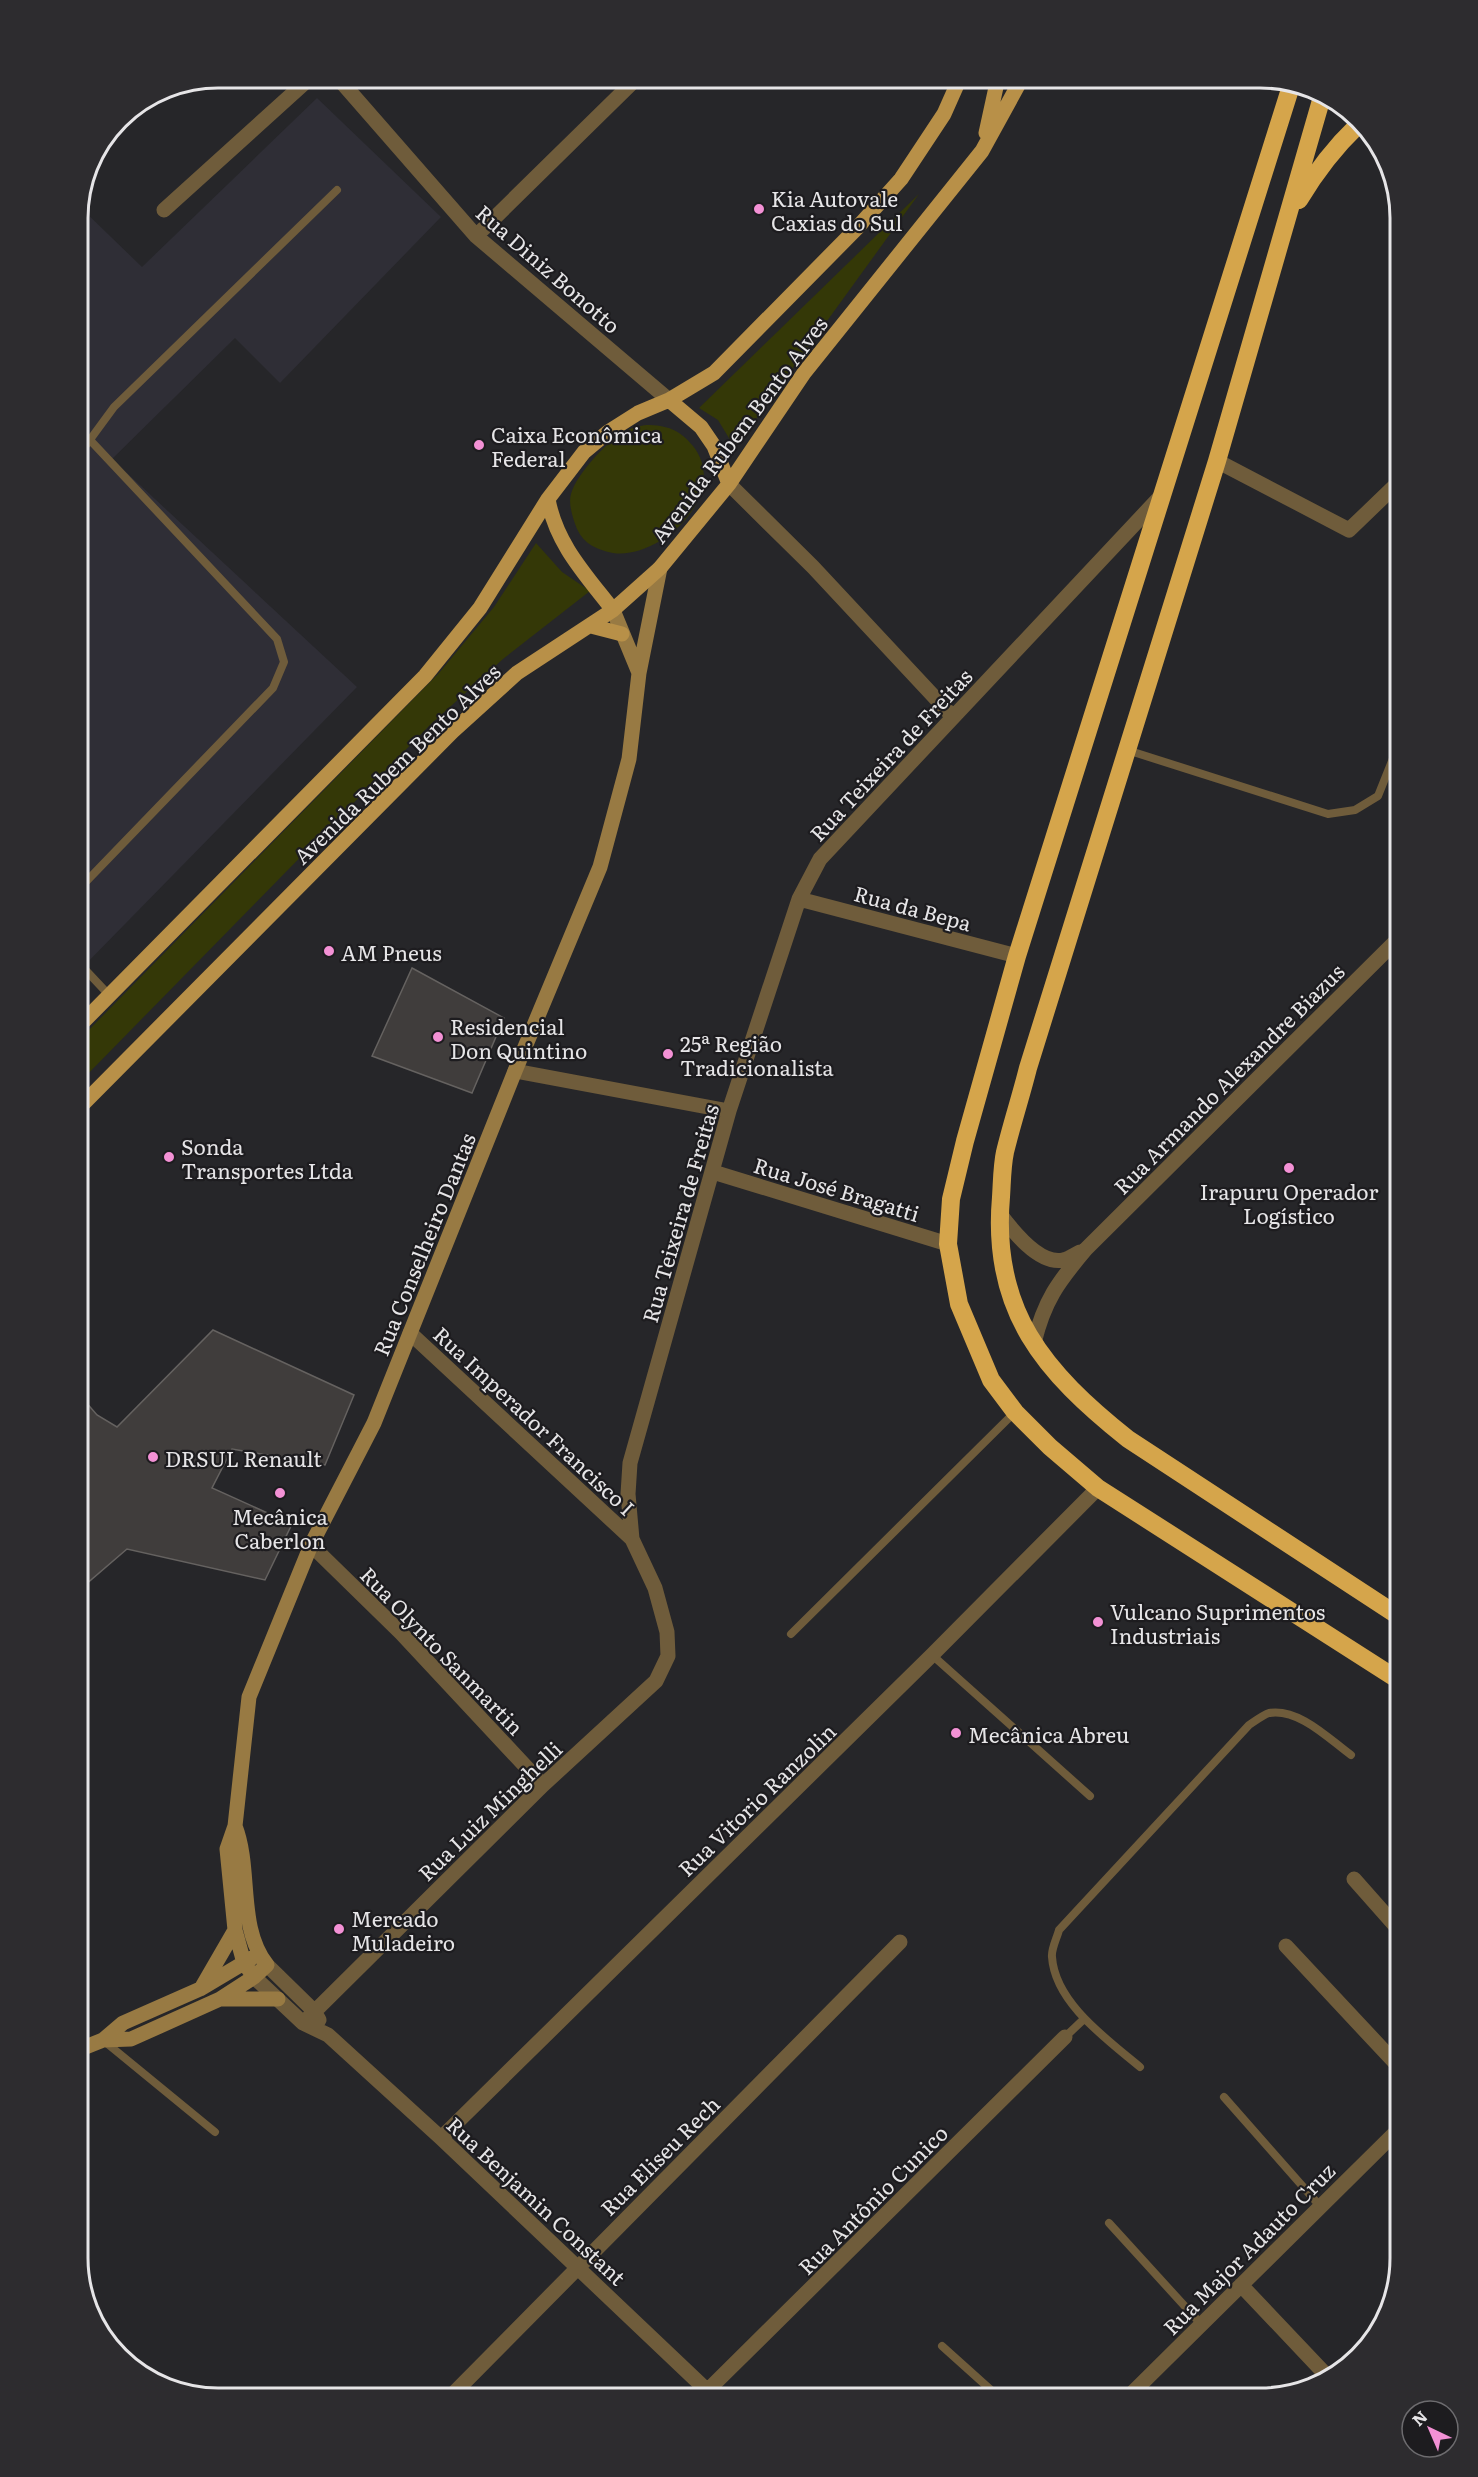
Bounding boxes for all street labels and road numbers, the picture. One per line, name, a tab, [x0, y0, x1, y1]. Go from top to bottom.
street label: Rua Diniz Bonotto	[470, 196, 628, 340]
street label: Avenida Rubem Bento Alves	[642, 309, 834, 549]
street label: Avenida Rubem Bento Alves	[286, 656, 506, 870]
street label: Rua Teixeira de Freitas	[802, 661, 978, 847]
street label: Rua da Bepa	[851, 876, 976, 938]
street label: Rua Armando Alexandre Biazus	[1106, 956, 1350, 1200]
street label: Rua Teixeira de Freitas	[633, 1100, 725, 1326]
street label: Rua Conselheiro Dantas	[364, 1128, 482, 1360]
street label: Rua José Bragatti	[750, 1148, 924, 1228]
street label: Rua Imperador Francisco I	[427, 1318, 643, 1522]
street label: Rua Olynto Sanmartin	[354, 1559, 532, 1741]
street label: Rua Vitorio Ranzolin	[670, 1715, 842, 1883]
street label: Rua Luiz Minghelli	[410, 1733, 568, 1887]
street label: Rua Eliseu Rech	[592, 2088, 726, 2222]
street label: Rua Benjamin Constant	[441, 2109, 634, 2292]
street label: Rua Antônio Cunico	[790, 2117, 954, 2281]
street label: Rua Major Adauto Cruz	[1155, 2155, 1341, 2341]

